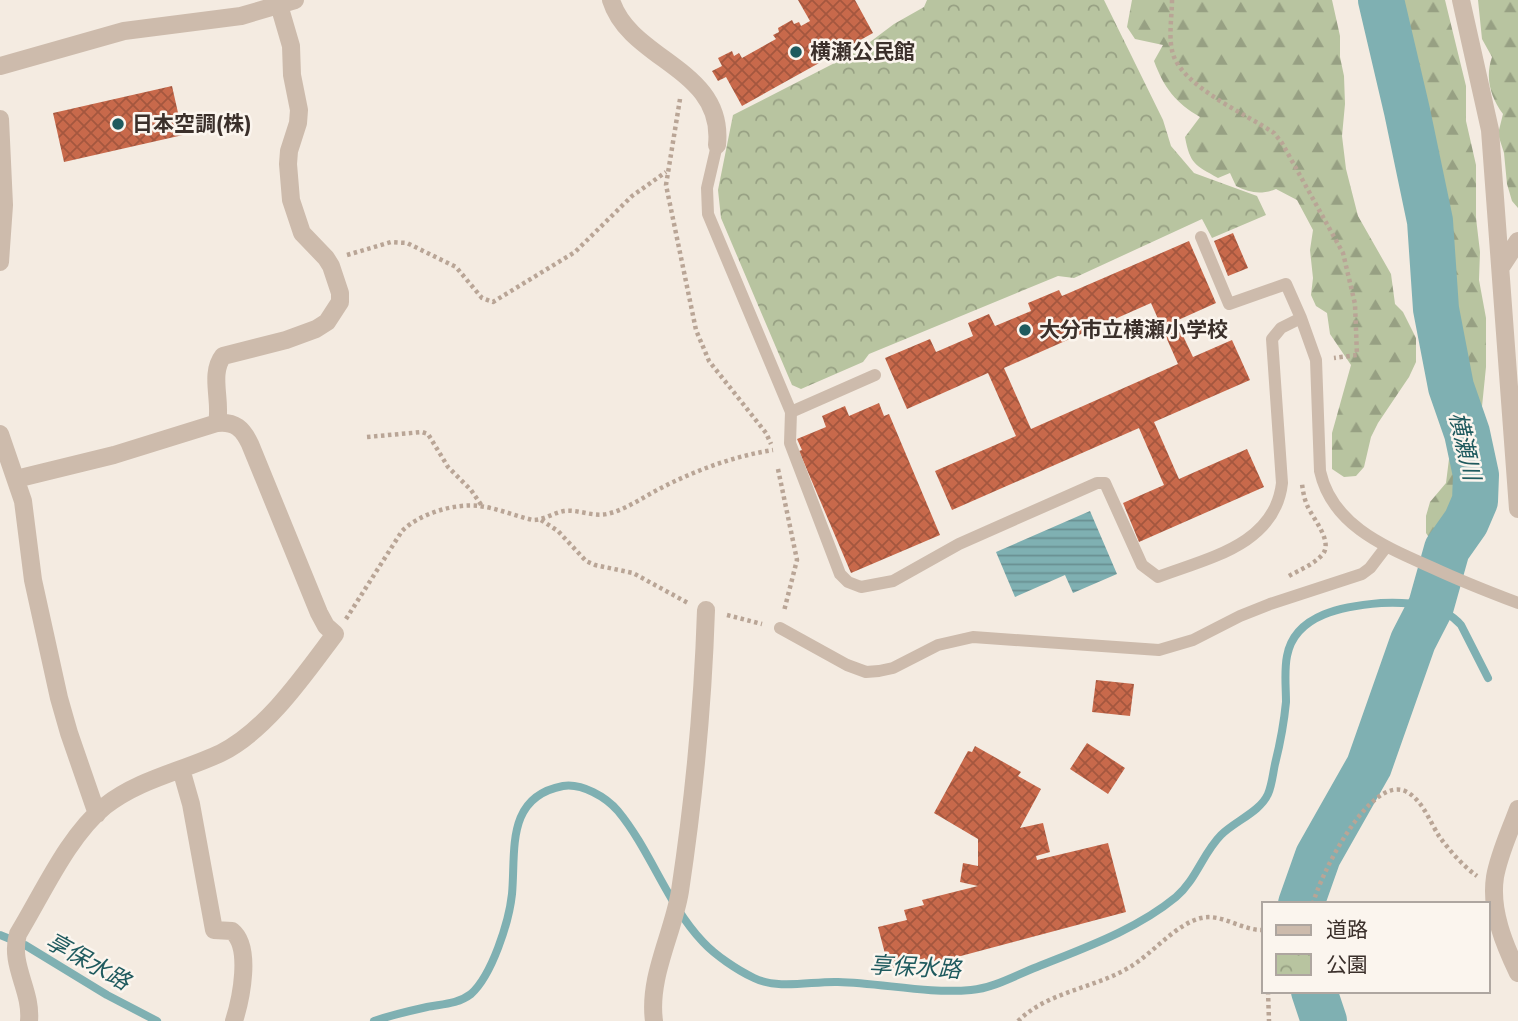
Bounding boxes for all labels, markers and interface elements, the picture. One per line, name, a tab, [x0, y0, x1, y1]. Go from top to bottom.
place label: 横瀬公民館	[810, 37, 915, 67]
marker: 横瀬公民館	[788, 44, 804, 60]
place label: 日本空調(株)	[132, 109, 251, 139]
marker: 日本空調(株)	[110, 116, 126, 132]
place label: 大分市立横瀬小学校	[1039, 315, 1228, 345]
marker: 大分市立横瀬小学校	[1017, 322, 1033, 338]
water label: 横瀬川	[1441, 409, 1490, 486]
legend	[1262, 902, 1490, 993]
text: 道路	[1326, 915, 1368, 945]
water label: 享保水路	[40, 924, 138, 999]
water label: 享保水路	[868, 948, 964, 986]
text: 公園	[1326, 950, 1368, 980]

